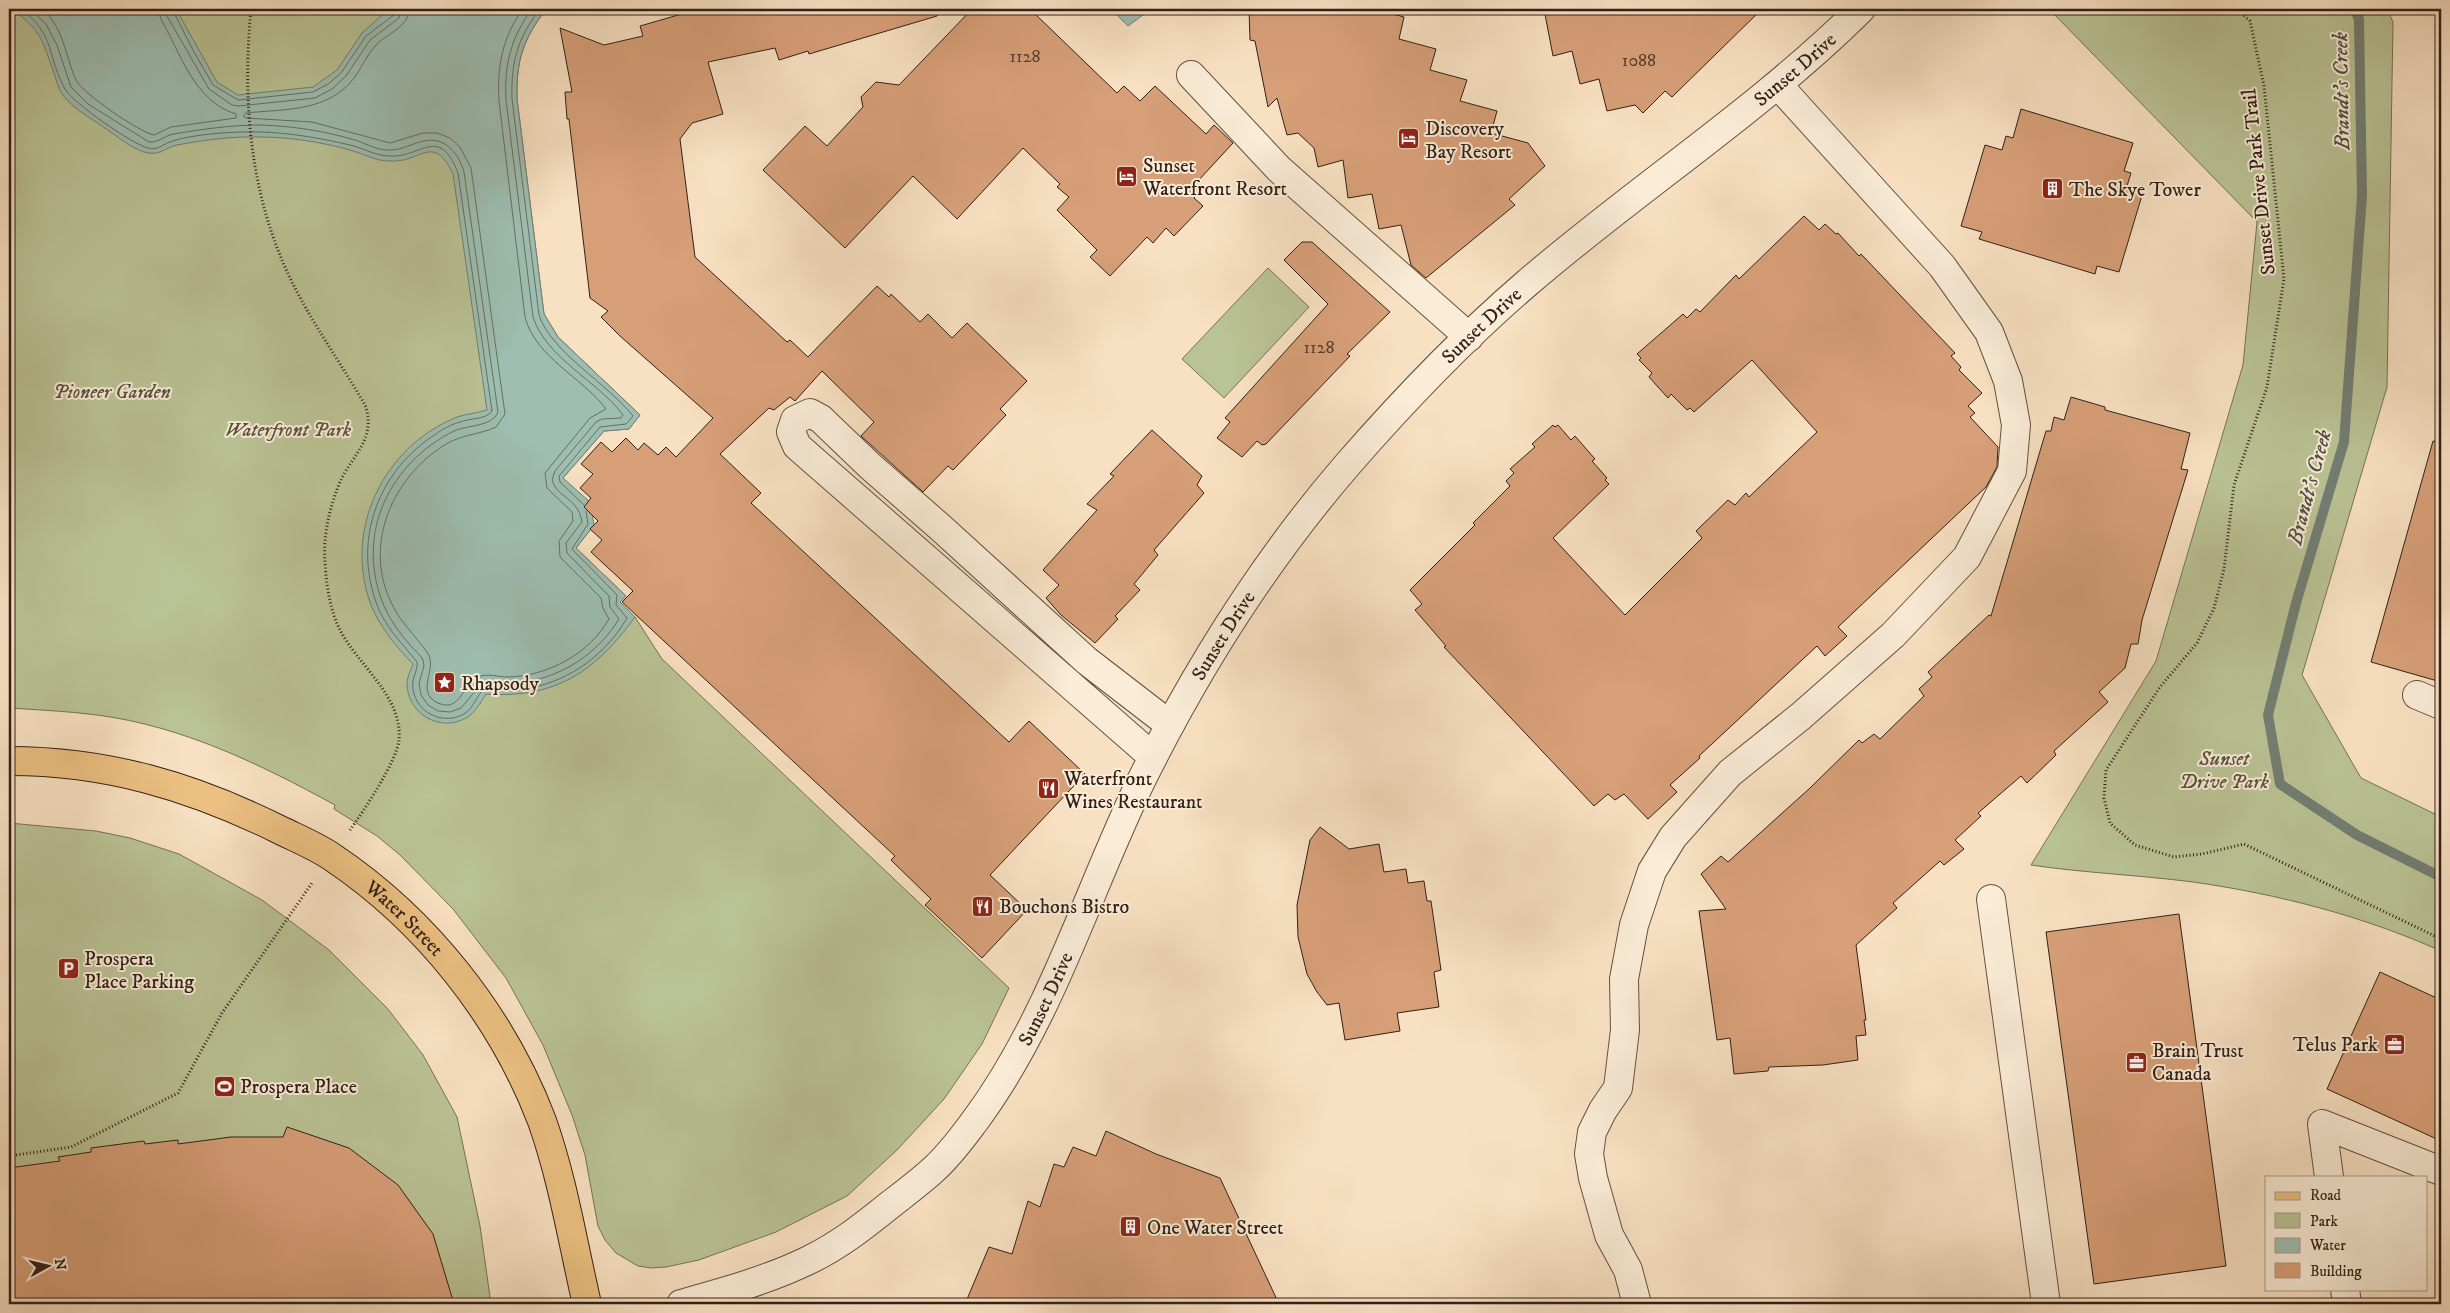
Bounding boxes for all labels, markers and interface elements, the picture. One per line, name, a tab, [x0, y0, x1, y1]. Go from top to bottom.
street label: Sunset Drive	[1749, 28, 1842, 113]
water label: Brandt's Creek	[2328, 32, 2356, 151]
house number: 1128	[1009, 46, 1041, 68]
house number: 1088	[1622, 50, 1656, 72]
street label: Sunset Drive Park Trail	[2237, 88, 2282, 276]
place label: Discovery Bay Resort	[1425, 117, 1512, 165]
hotel icon: Discovery Bay Resort	[1397, 127, 1421, 151]
place label: Sunset Waterfront Resort	[1142, 154, 1287, 202]
hotel icon: Sunset Waterfront Resort	[1115, 164, 1139, 188]
building icon: The Skye Tower	[2041, 177, 2065, 201]
place label: The Skye Tower	[2069, 178, 2201, 203]
street label: Sunset Drive	[1437, 283, 1527, 370]
house number: 1128	[1303, 337, 1335, 359]
park label: Pioneer Garden	[53, 380, 171, 405]
park label: Waterfront Park	[225, 418, 352, 443]
water label: Brandt's Creek	[2282, 427, 2338, 548]
street label: Sunset Drive	[1187, 587, 1261, 685]
place icon: Rhapsody	[433, 671, 457, 695]
place label: Rhapsody	[461, 672, 540, 697]
park label: Sunset Drive Park	[2179, 747, 2269, 795]
place label: Waterfront Wines Restaurant	[1063, 767, 1203, 815]
restaurant icon: Waterfront Wines Restaurant	[1036, 777, 1060, 801]
street label: Water Street	[359, 875, 448, 962]
restaurant icon: Bouchons Bistro	[971, 894, 995, 918]
place label: Bouchons Bistro	[999, 895, 1129, 920]
place label: Prospera Place Parking	[84, 947, 194, 995]
street label: Sunset Drive	[1013, 949, 1079, 1051]
parking icon: Prospera Place Parking	[56, 957, 80, 981]
office icon: Telus Park	[2382, 1032, 2406, 1056]
place label: Telus Park	[2293, 1033, 2378, 1058]
place label: Brain Trust Canada	[2152, 1039, 2244, 1087]
office icon: Brain Trust Canada	[2124, 1050, 2148, 1074]
sports icon: Prospera Place	[212, 1074, 236, 1098]
place label: Prospera Place	[240, 1075, 357, 1100]
legend	[2265, 1176, 2428, 1290]
text: Road	[2310, 1186, 2342, 1205]
text: Park	[2310, 1212, 2339, 1231]
building icon: One Water Street	[1119, 1215, 1143, 1239]
place label: One Water Street	[1147, 1216, 1283, 1241]
text: Water	[2309, 1236, 2346, 1255]
north arrow	[22, 1240, 72, 1290]
text: N	[50, 1257, 70, 1272]
text: Building	[2310, 1262, 2362, 1281]

